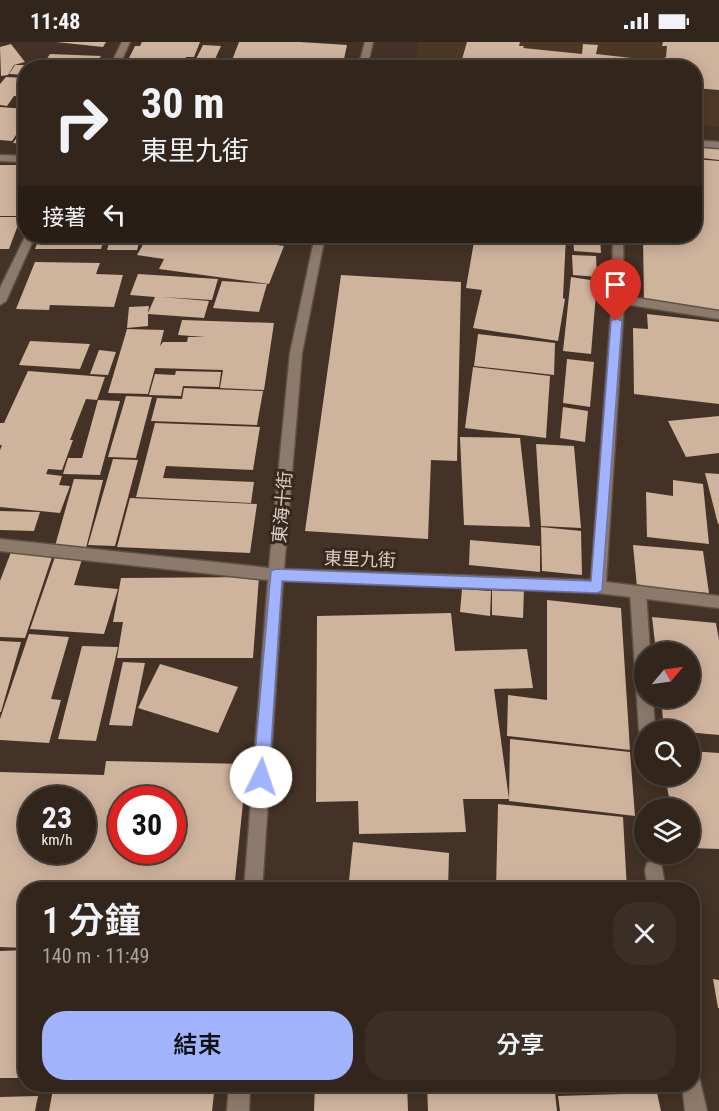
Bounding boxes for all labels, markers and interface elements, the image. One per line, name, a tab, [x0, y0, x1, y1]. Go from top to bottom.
text: 11:48	[30, 9, 81, 34]
text: 30 m	[141, 79, 224, 128]
icon: right	[42, 84, 120, 162]
text: 東里九街	[141, 135, 249, 167]
icon: left	[98, 198, 131, 231]
text: 接著	[42, 205, 86, 230]
pin	[590, 259, 641, 321]
icon: arrive	[599, 268, 632, 301]
street label: 東海十街	[268, 470, 296, 544]
street label: 東里九街	[324, 547, 396, 571]
north arrow	[634, 642, 700, 708]
map controls	[634, 642, 700, 864]
button: search	[634, 720, 700, 786]
position arrow	[229, 745, 293, 809]
speed limit sign: 30	[108, 786, 186, 864]
button: layers	[634, 798, 700, 864]
text: 23	[42, 800, 72, 835]
text: km/h	[42, 831, 72, 849]
text: 1 分鐘	[42, 900, 140, 942]
button: close	[613, 902, 676, 965]
text: 140 m · 11:49	[42, 944, 149, 968]
button: 結束	[42, 1011, 353, 1080]
button: 分享	[365, 1011, 676, 1080]

